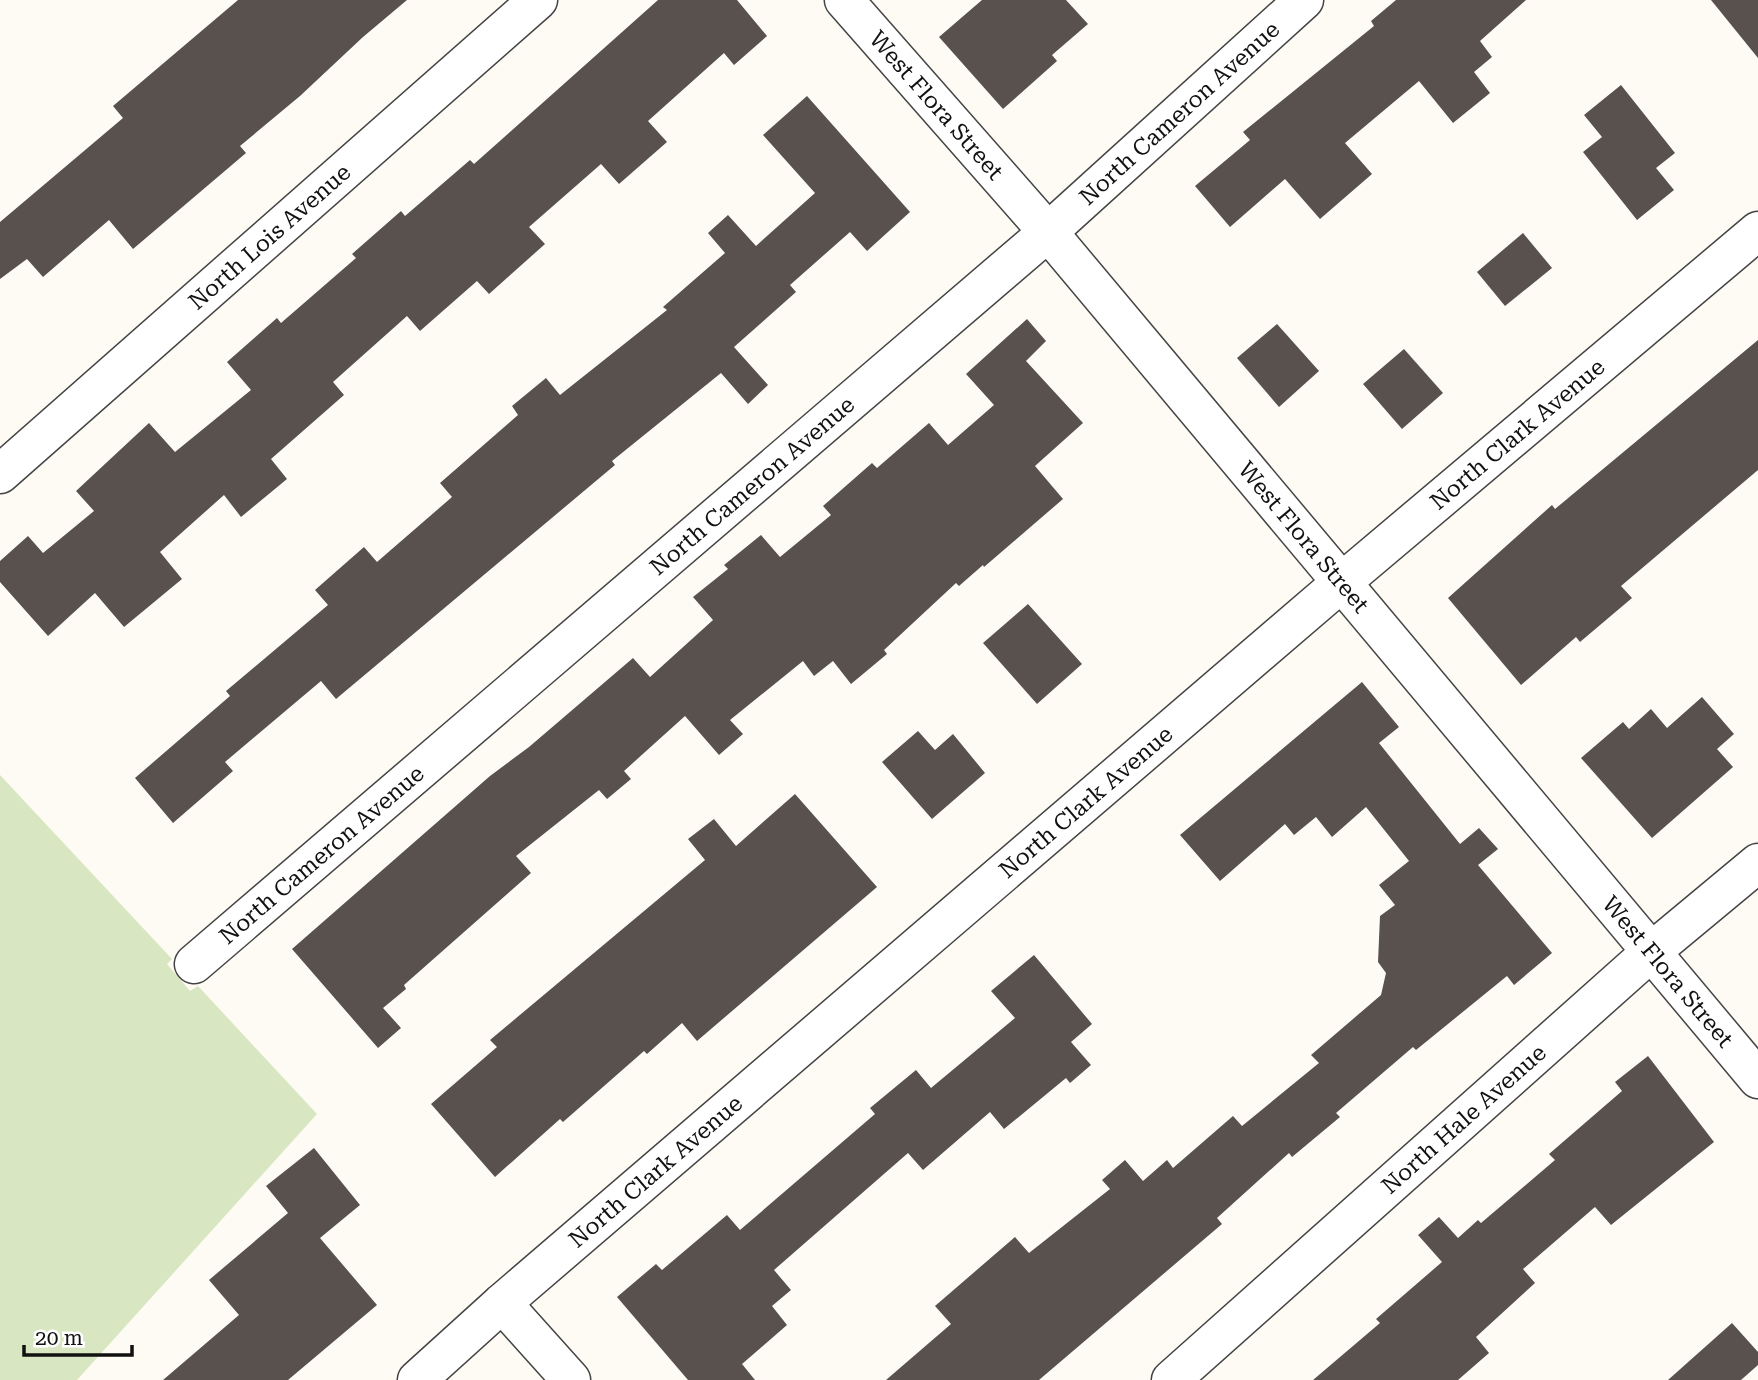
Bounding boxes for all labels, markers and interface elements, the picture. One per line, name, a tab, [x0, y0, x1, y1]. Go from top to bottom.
street label: North Cameron Avenue	[1074, 16, 1285, 211]
street label: West Flora Street	[864, 26, 1009, 186]
street label: North Lois Avenue	[183, 159, 356, 315]
street label: North Clark Avenue	[1425, 353, 1610, 516]
street label: North Cameron Avenue	[645, 391, 860, 581]
street label: West Flora Street	[1232, 456, 1375, 619]
street label: North Clark Avenue	[994, 720, 1178, 884]
street label: North Cameron Avenue	[214, 760, 430, 950]
street label: West Flora Street	[1597, 891, 1739, 1053]
street label: North Hale Avenue	[1376, 1039, 1552, 1200]
street label: North Clark Avenue	[564, 1090, 748, 1253]
scale bar	[24, 1314, 133, 1358]
text: 20 m	[35, 1326, 83, 1350]

